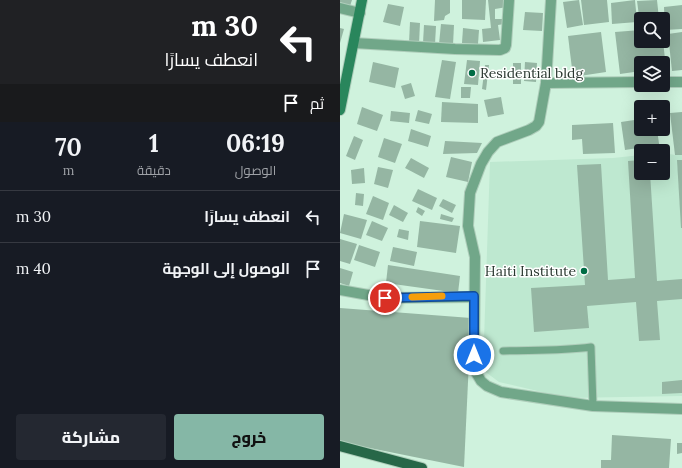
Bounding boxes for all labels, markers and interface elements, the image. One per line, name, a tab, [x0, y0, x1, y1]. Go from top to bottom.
text: 30 m	[191, 8, 258, 44]
map controls	[634, 12, 670, 180]
button: search	[634, 12, 670, 48]
icon: left	[272, 16, 324, 68]
text: انعطف يسارًا	[165, 48, 258, 71]
button: layers	[634, 56, 670, 92]
place label: Residential bldg	[480, 64, 583, 82]
marker: Residential bldg	[467, 68, 477, 78]
icon: arrive	[280, 92, 302, 114]
text: ثم	[310, 94, 324, 113]
button: +	[634, 100, 670, 136]
text: 1	[149, 128, 159, 159]
text: 06:19	[226, 128, 285, 159]
text: 70	[55, 132, 82, 163]
button: −	[634, 144, 670, 180]
text: m	[63, 162, 74, 179]
text: دقيقة	[137, 162, 171, 179]
text: الوصول	[235, 162, 276, 179]
icon: left	[302, 206, 324, 228]
text: 30 m	[16, 207, 51, 226]
text: انعطف يسارًا	[204, 207, 290, 226]
icon: arrive	[302, 258, 324, 280]
text: 40 m	[16, 259, 51, 278]
text: الوصول إلى الوجهة	[163, 259, 290, 278]
place label: Haiti Institute	[485, 262, 576, 280]
marker: Haiti Institute	[579, 266, 589, 276]
pin	[368, 281, 402, 315]
icon: arrive	[374, 287, 396, 309]
position arrow	[453, 334, 495, 376]
button: مشاركة	[16, 414, 166, 460]
button: خروج	[174, 414, 324, 460]

